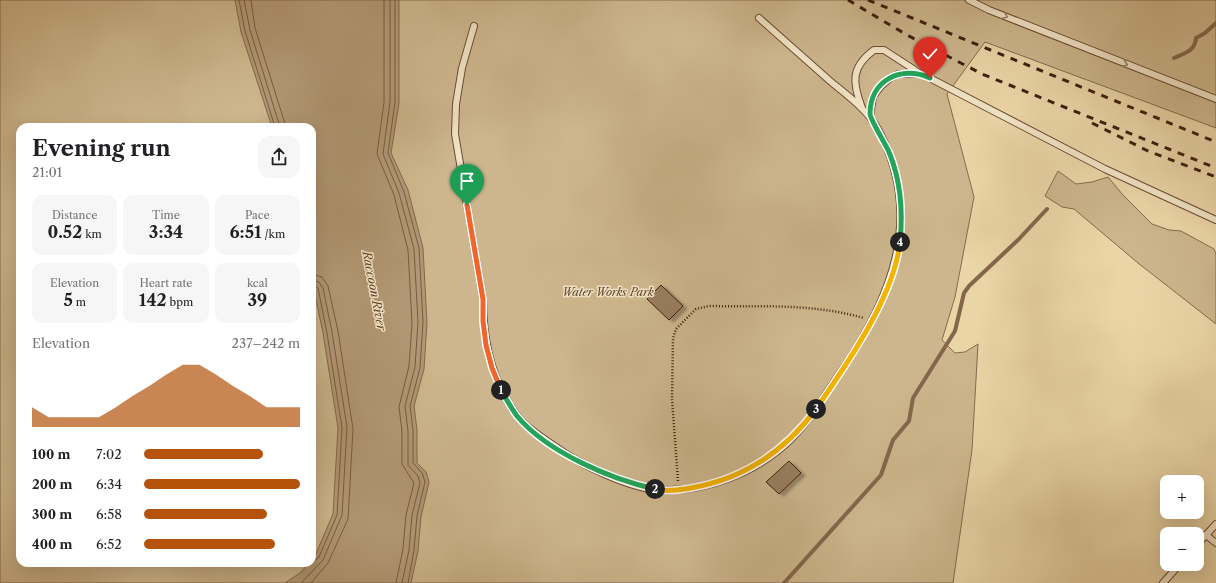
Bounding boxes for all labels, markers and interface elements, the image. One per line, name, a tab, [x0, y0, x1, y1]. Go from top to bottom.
one-way arrow	[1001, 12, 1008, 20]
pin	[913, 37, 947, 78]
icon: check	[919, 43, 941, 65]
one-way arrow	[1122, 60, 1129, 68]
text: Evening run	[32, 135, 171, 162]
button: share	[258, 136, 300, 178]
text: 21:01	[32, 164, 62, 180]
pin	[450, 164, 484, 205]
icon: arrive	[456, 170, 478, 192]
text: Distance	[52, 208, 97, 222]
text: Time	[152, 208, 180, 222]
text: Pace	[245, 208, 270, 222]
text: 0.52	[48, 222, 82, 242]
text: 3:34	[149, 222, 183, 242]
text: 6:51	[229, 222, 262, 242]
text: km	[82, 227, 102, 241]
text: /km	[262, 227, 285, 241]
pin: 4	[890, 232, 910, 252]
text: 4	[897, 235, 903, 249]
water label: Raccoon River	[359, 249, 390, 333]
text: Elevation	[50, 276, 99, 290]
text: Heart rate	[139, 276, 193, 290]
text: kcal	[247, 276, 268, 290]
park label: Water Works Park	[562, 285, 654, 299]
text: 5	[63, 290, 73, 310]
text: 142	[139, 290, 167, 310]
text: 39	[247, 290, 267, 310]
text: m	[73, 295, 86, 309]
text: bpm	[167, 295, 193, 309]
text: Elevation	[32, 335, 90, 351]
text: 237–242 m	[232, 335, 300, 351]
pin: 1	[491, 380, 511, 400]
text: 1	[499, 383, 503, 397]
pin: 3	[806, 399, 826, 419]
text: 3	[813, 402, 819, 416]
text: 100 m	[32, 446, 71, 462]
text: 7:02	[96, 446, 122, 462]
map controls	[1160, 475, 1204, 571]
button: +	[1160, 475, 1204, 519]
text: 200 m	[32, 476, 72, 492]
text: 6:34	[96, 476, 122, 492]
pin: 2	[645, 479, 665, 499]
text: 2	[652, 482, 658, 496]
text: 300 m	[32, 506, 72, 522]
text: 6:58	[96, 506, 122, 522]
button: −	[1160, 527, 1204, 571]
text: 400 m	[32, 536, 72, 552]
text: 6:52	[96, 536, 122, 552]

